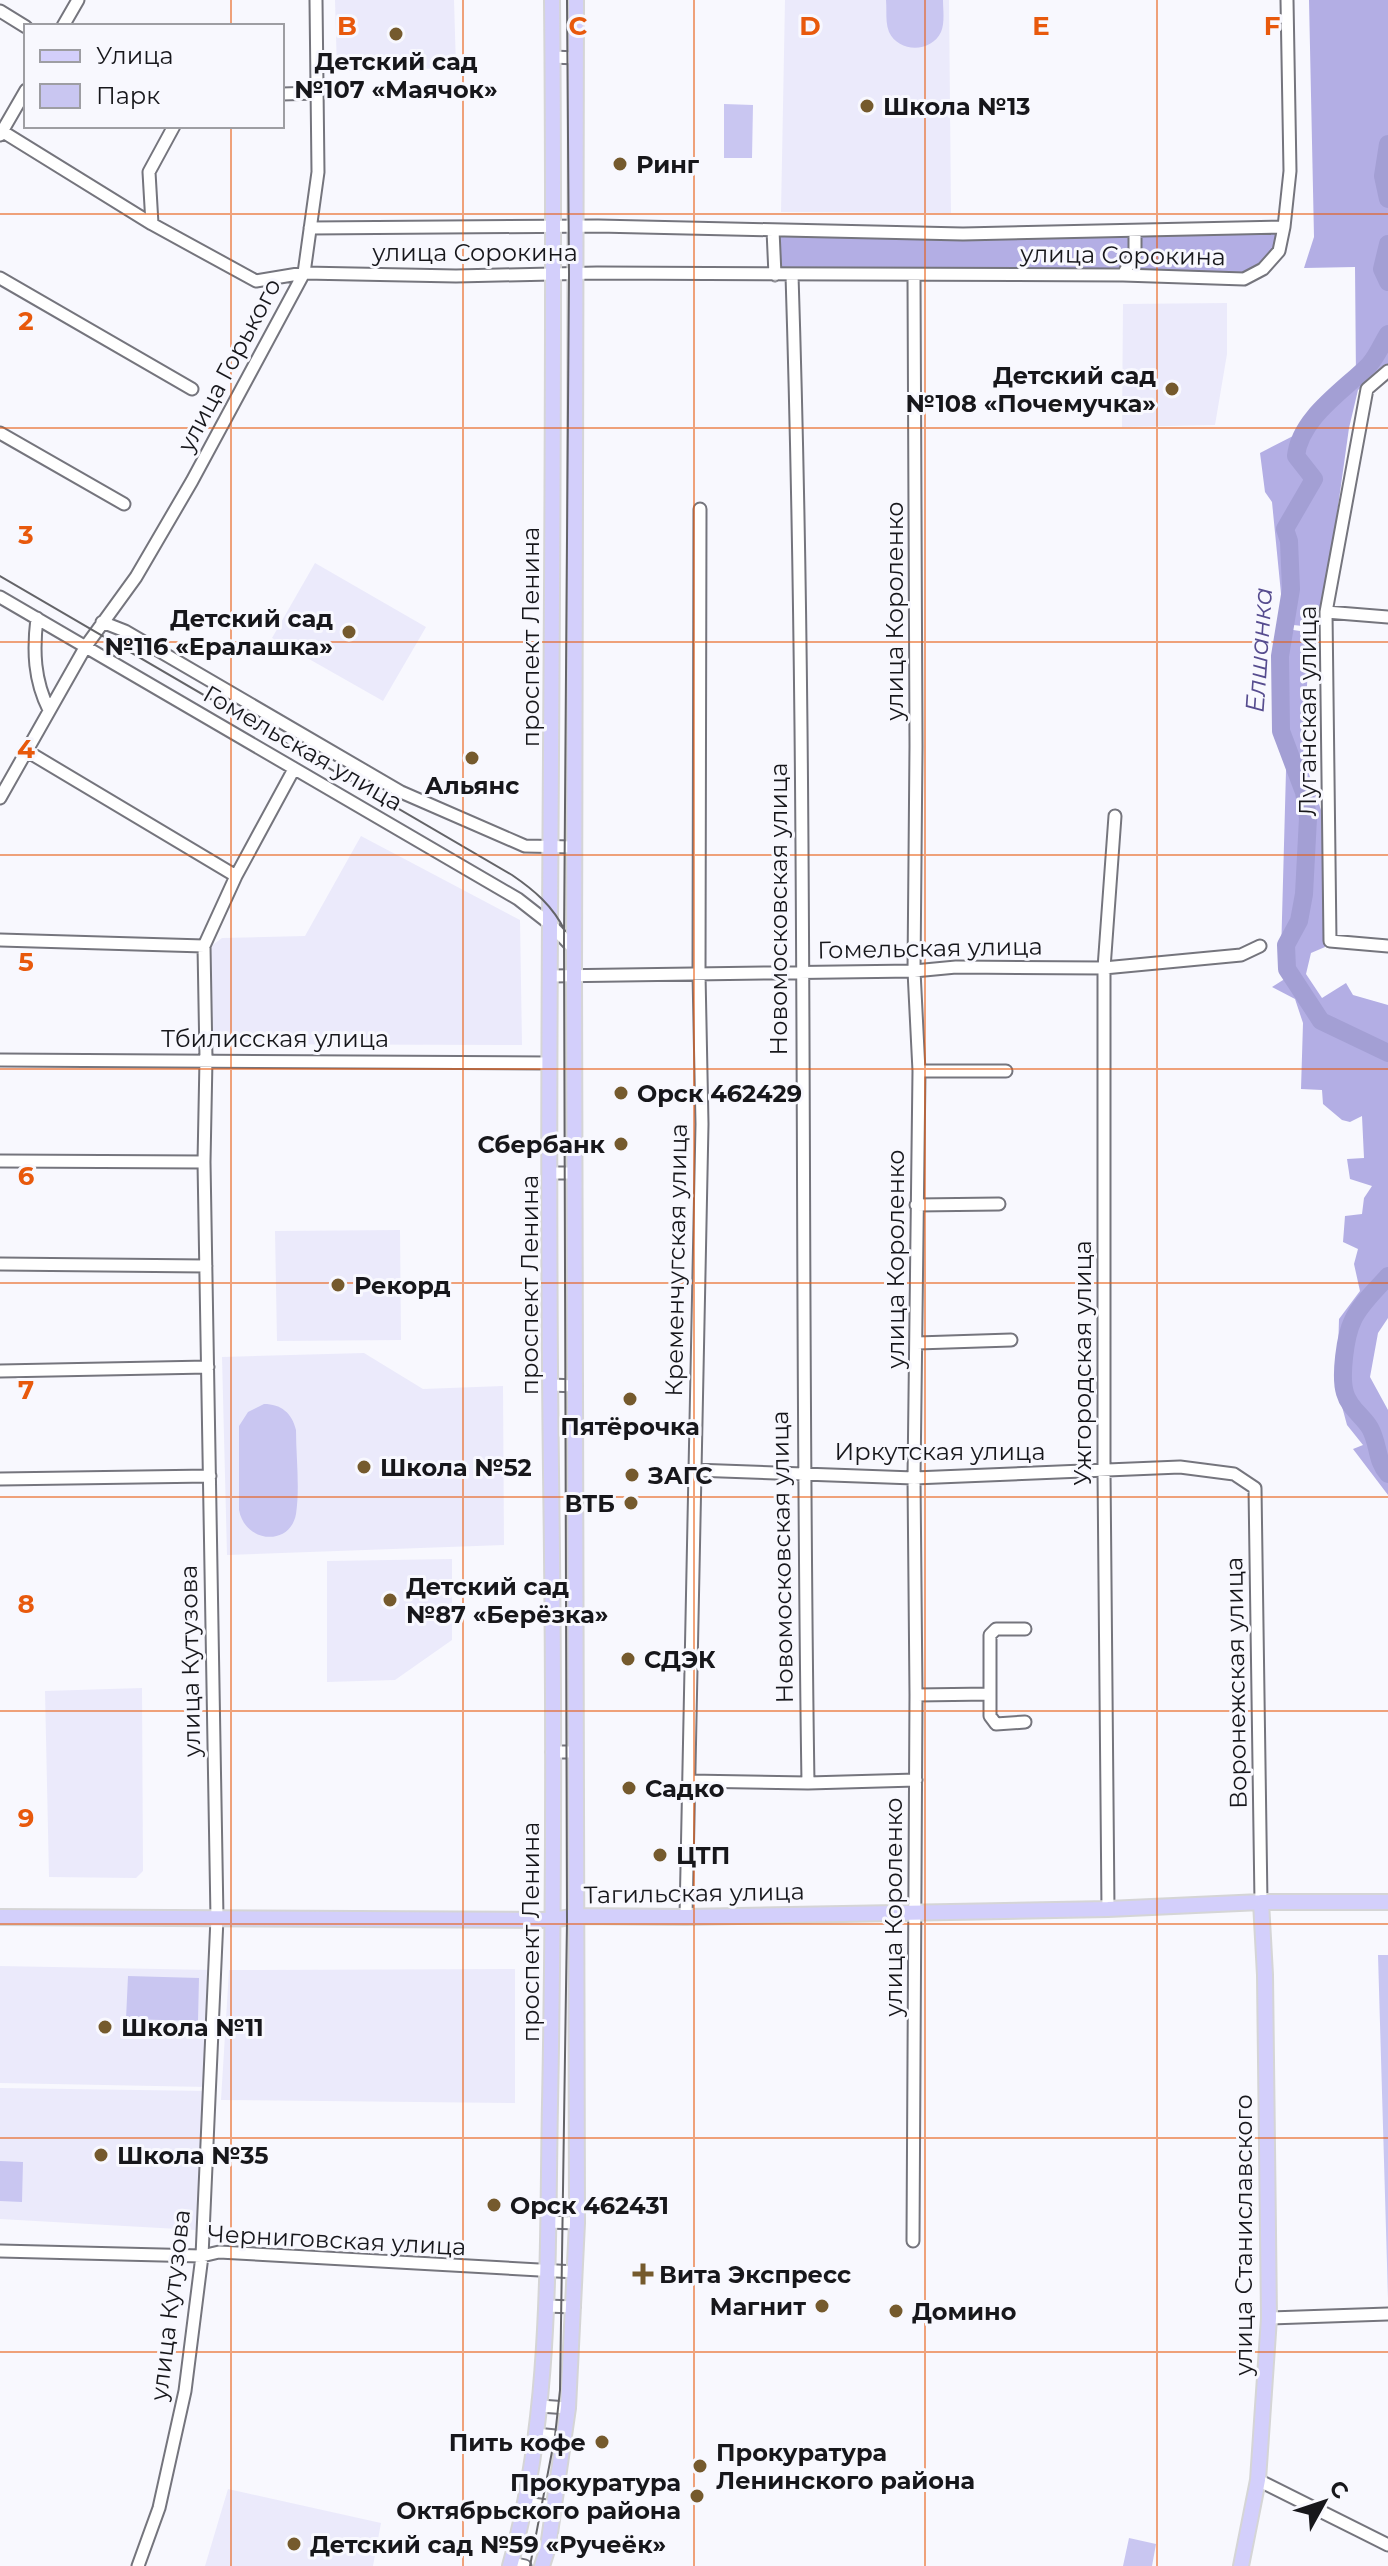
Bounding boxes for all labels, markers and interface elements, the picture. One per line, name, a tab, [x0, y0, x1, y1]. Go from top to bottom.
text: B	[337, 10, 357, 42]
text: C	[569, 10, 588, 42]
text: D	[799, 10, 821, 42]
text: E	[1032, 10, 1050, 42]
text: F	[1264, 10, 1280, 42]
legend	[24, 24, 284, 128]
marker: Детский сад №107 «Маячок»	[387, 25, 405, 43]
text: Улица	[96, 41, 174, 70]
place label: Детский сад №107 «Маячок»	[294, 47, 498, 104]
text: Парк	[96, 81, 160, 110]
place label: Школа №13	[883, 92, 1031, 121]
marker: Школа №13	[858, 97, 876, 115]
place label: Ринг	[636, 150, 700, 179]
marker: Ринг	[611, 155, 629, 173]
street label: улица Сорокина	[371, 238, 578, 267]
street label: улица Сорокина	[1019, 239, 1226, 271]
street label: улица Горького	[171, 273, 287, 458]
text: 2	[18, 305, 34, 337]
place label: Детский сад №108 «Почемучка»	[906, 361, 1156, 418]
marker: Детский сад №108 «Почемучка»	[1163, 380, 1181, 398]
street label: улица Короленко	[880, 501, 909, 722]
text: 3	[17, 519, 34, 551]
street label: проспект Ленина	[516, 527, 545, 747]
water label: Елшанка	[1239, 586, 1279, 714]
place label: Детский сад №116 «Ералашка»	[105, 604, 333, 661]
street label: Луганская улица	[1293, 606, 1322, 816]
marker: Детский сад №116 «Ералашка»	[340, 623, 358, 641]
street label: Гомельская улица	[198, 679, 408, 817]
text: 4	[17, 733, 35, 765]
marker: Альянс	[463, 749, 481, 767]
street label: Новомосковская улица	[764, 763, 793, 1055]
place label: Альянс	[425, 771, 519, 800]
street label: Гомельская улица	[817, 932, 1043, 964]
text: 5	[18, 946, 34, 978]
street label: Тбилисская улица	[161, 1024, 389, 1053]
place label: Орск 462429	[637, 1079, 802, 1108]
marker: Орск 462429	[612, 1084, 630, 1102]
street label: Кременчугская улица	[659, 1123, 693, 1397]
place label: Сбербанк	[478, 1130, 606, 1159]
marker: Сбербанк	[612, 1135, 630, 1153]
street label: улица Короленко	[881, 1149, 910, 1370]
text: 6	[18, 1160, 35, 1192]
street label: проспект Ленина	[515, 1175, 544, 1395]
street label: Ужгородская улица	[1068, 1240, 1097, 1486]
place label: Рекорд	[354, 1271, 451, 1300]
marker: Рекорд	[329, 1276, 347, 1294]
text: 7	[18, 1374, 34, 1406]
marker: Пятёрочка	[621, 1390, 639, 1408]
street label: Новомосковская улица	[765, 1410, 799, 1704]
place label: Пятёрочка	[560, 1412, 700, 1441]
street label: Иркутская улица	[835, 1437, 1045, 1466]
place label: Школа №52	[380, 1453, 532, 1482]
marker: Школа №52	[355, 1458, 373, 1476]
place label: ЗАГС	[647, 1461, 713, 1490]
marker: ЗАГС	[623, 1466, 641, 1484]
place label: ВТБ	[564, 1489, 615, 1518]
marker: ВТБ	[622, 1494, 640, 1512]
street label: Воронежская улица	[1219, 1557, 1253, 1809]
street label: улица Кутузова	[174, 1565, 206, 1758]
place label: Детский сад №87 «Берёзка»	[406, 1572, 608, 1629]
text: 8	[17, 1588, 35, 1620]
marker: Детский сад №87 «Берёзка»	[381, 1591, 399, 1609]
place label: СДЭК	[644, 1645, 716, 1674]
marker: СДЭК	[619, 1650, 637, 1668]
place label: Садко	[645, 1774, 724, 1803]
marker: Садко	[620, 1779, 638, 1797]
street label: улица Короленко	[879, 1797, 908, 2018]
text: 9	[18, 1802, 34, 1834]
street label: проспект Ленина	[516, 1822, 545, 2042]
place label: ЦТП	[676, 1841, 730, 1870]
marker: ЦТП	[651, 1846, 669, 1864]
street label: Тагильская улица	[583, 1877, 805, 1909]
place label: Школа №11	[121, 2013, 264, 2042]
marker: Школа №11	[96, 2018, 114, 2036]
street label: улица Станиславского	[1229, 2094, 1258, 2377]
place label: Школа №35	[117, 2141, 269, 2170]
marker: Школа №35	[92, 2146, 110, 2164]
place label: Орск 462431	[510, 2191, 669, 2220]
marker: Орск 462431	[485, 2196, 503, 2214]
street label: улица Кутузова	[144, 2208, 196, 2403]
street label: Черниговская улица	[207, 2219, 467, 2261]
place label: Вита Экспресс	[659, 2260, 851, 2289]
marker: Вита Экспресс	[634, 2265, 652, 2283]
place label: Магнит	[710, 2292, 806, 2321]
marker: Магнит	[813, 2297, 831, 2315]
place label: Домино	[912, 2297, 1016, 2326]
marker: Домино	[887, 2302, 905, 2320]
place label: Пить кофе	[449, 2428, 586, 2457]
marker: Пить кофе	[593, 2433, 611, 2451]
place label: Прокуратура Ленинского района	[716, 2438, 975, 2495]
marker: Прокуратура Ленинского района	[691, 2457, 709, 2475]
north arrow	[1284, 2462, 1364, 2542]
place label: Прокуратура Октябрьского района	[396, 2468, 681, 2525]
text: С	[1323, 2475, 1354, 2504]
marker: Прокуратура Октябрьского района	[688, 2487, 706, 2505]
place label: Детский сад №59 «Ручеёк»	[310, 2530, 666, 2559]
marker: Детский сад №59 «Ручеёк»	[285, 2535, 303, 2553]

